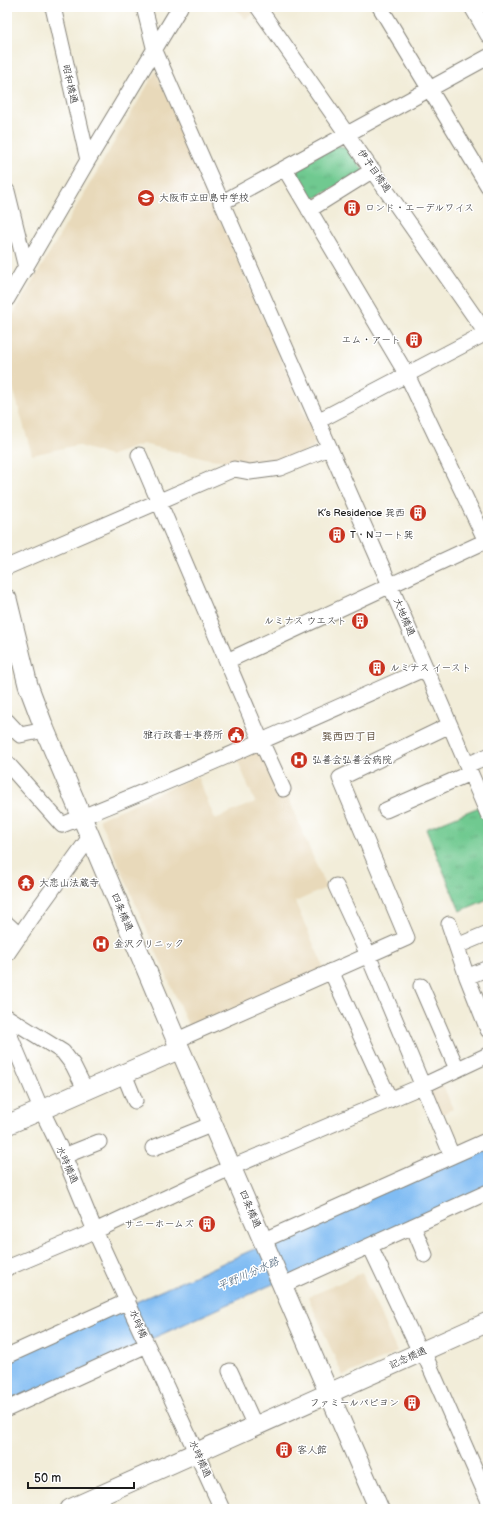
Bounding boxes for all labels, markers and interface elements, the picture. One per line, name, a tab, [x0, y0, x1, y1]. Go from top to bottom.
street label: 昭和橋通	[60, 63, 80, 105]
street label: 伊予目橋通	[355, 147, 393, 195]
school or university icon: 大阪市立田島中学校	[136, 188, 156, 208]
place label: 大阪市立田島中学校	[159, 192, 249, 204]
building icon: ロンド・エーデルワイス	[342, 198, 362, 218]
place label: ロンド・エーデルワイス	[365, 202, 474, 214]
building icon: エム・アート	[404, 330, 424, 350]
place label: エム・アート	[341, 334, 401, 346]
building icon: K’s Residence 巽西	[408, 503, 428, 523]
place label: K’s Residence 巽西	[317, 507, 405, 519]
building icon: T・Nコート巽	[327, 525, 347, 545]
place label: T・Nコート巽	[350, 529, 414, 541]
street label: 大地橋通	[391, 596, 417, 638]
building icon: ルミナス ウエスト	[350, 611, 370, 631]
place label: ルミナス ウエスト	[264, 615, 347, 627]
building icon: ルミナス イースト	[367, 658, 387, 678]
place label: ルミナス イースト	[390, 662, 472, 674]
public building icon: 雅行政書士事務所	[226, 725, 246, 745]
place label: 雅行政書士事務所	[143, 729, 223, 741]
district label: 巽西四丁目	[322, 730, 377, 743]
hospital icon: 弘善会弘善会病院	[289, 750, 309, 770]
place label: 弘善会弘善会病院	[312, 754, 392, 766]
temple icon: 大悲山法蔵寺	[16, 873, 36, 893]
place label: 大悲山法蔵寺	[39, 877, 99, 889]
street label: 四条橋通	[109, 891, 135, 933]
hospital icon: 金沢クリニック	[91, 934, 111, 954]
place label: 金沢クリニック	[114, 938, 184, 950]
street label: 水時橋通	[53, 1144, 81, 1186]
street label: 四条橋通	[237, 1188, 263, 1230]
building icon: サニーホームズ	[197, 1214, 217, 1234]
place label: サニーホームズ	[125, 1218, 194, 1230]
water label: 平野川分水路	[215, 1254, 282, 1293]
street label: 水時橋	[127, 1308, 149, 1340]
street label: 記念橋通	[387, 1344, 429, 1372]
building icon: ファミールパピヨン	[402, 1393, 422, 1413]
place label: ファミールパピヨン	[310, 1397, 399, 1409]
street label: 水時橋通	[186, 1438, 214, 1480]
building icon: 客人館	[274, 1440, 294, 1460]
place label: 客人館	[297, 1444, 327, 1456]
scale bar	[28, 1464, 134, 1490]
text: 50 m	[34, 1471, 61, 1486]

